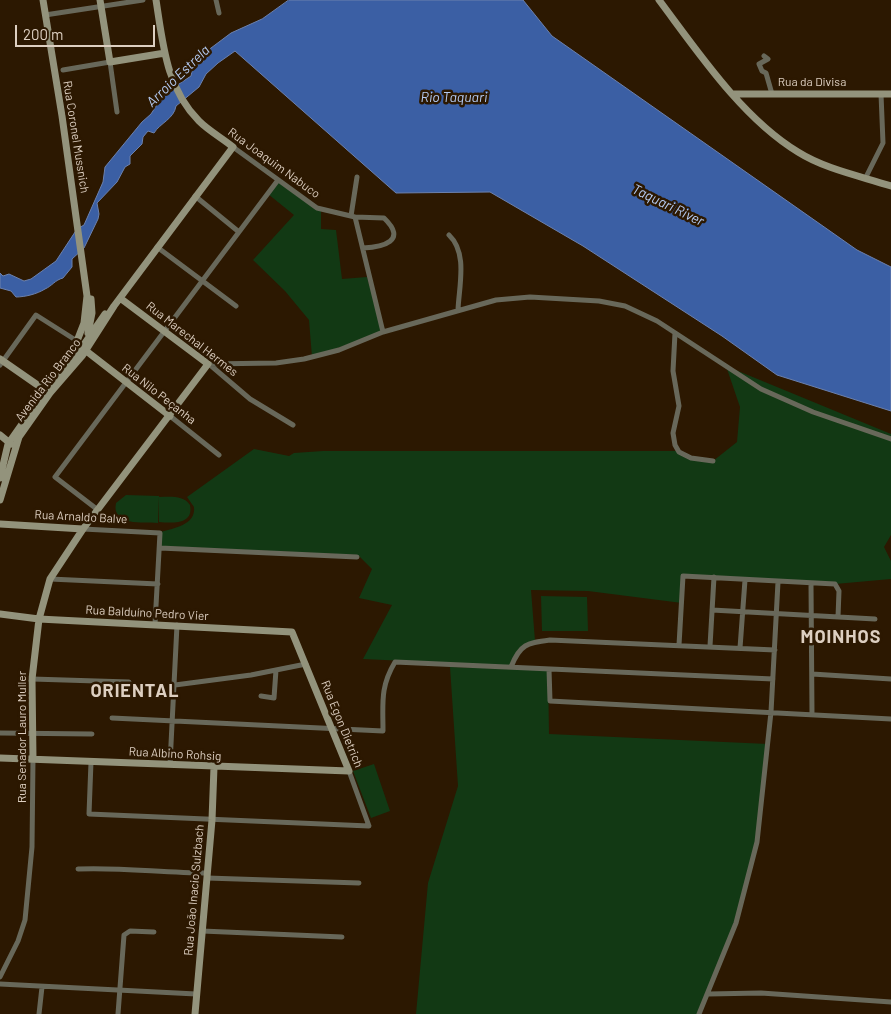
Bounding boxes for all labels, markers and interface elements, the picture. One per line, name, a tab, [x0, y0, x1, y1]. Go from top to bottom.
scale bar	[18, 15, 158, 47]
text: 200 m	[23, 25, 63, 43]
water label: Arroio Estrela	[143, 42, 213, 110]
street label: Rua da Divisa	[778, 75, 846, 89]
street label: Rua Coronel Mussnich	[60, 80, 92, 194]
water label: Rio Taquari	[421, 89, 487, 105]
street label: Rua Joaquim Nabuco	[225, 125, 323, 201]
water label: Taquari River	[629, 180, 707, 230]
street label: Rua Marechal Hermes	[143, 299, 241, 379]
street label: Avenida Rio Branco	[12, 336, 84, 424]
street label: Rua Nilo Peçanha	[119, 361, 199, 427]
street label: Rua Arnaldo Balve	[34, 507, 128, 527]
street label: Rua Balduíno Pedro Vier	[85, 603, 209, 623]
district label: MOINHOS	[800, 626, 882, 648]
street label: Rua Senador Lauro Muller	[15, 671, 29, 803]
street label: Rua Egon Dietrich	[318, 678, 366, 770]
district label: ORIENTAL	[89, 680, 181, 702]
street label: Rua Albino Rohsig	[128, 744, 222, 764]
street label: Rua João Inacio Sulzbach	[181, 824, 207, 956]

